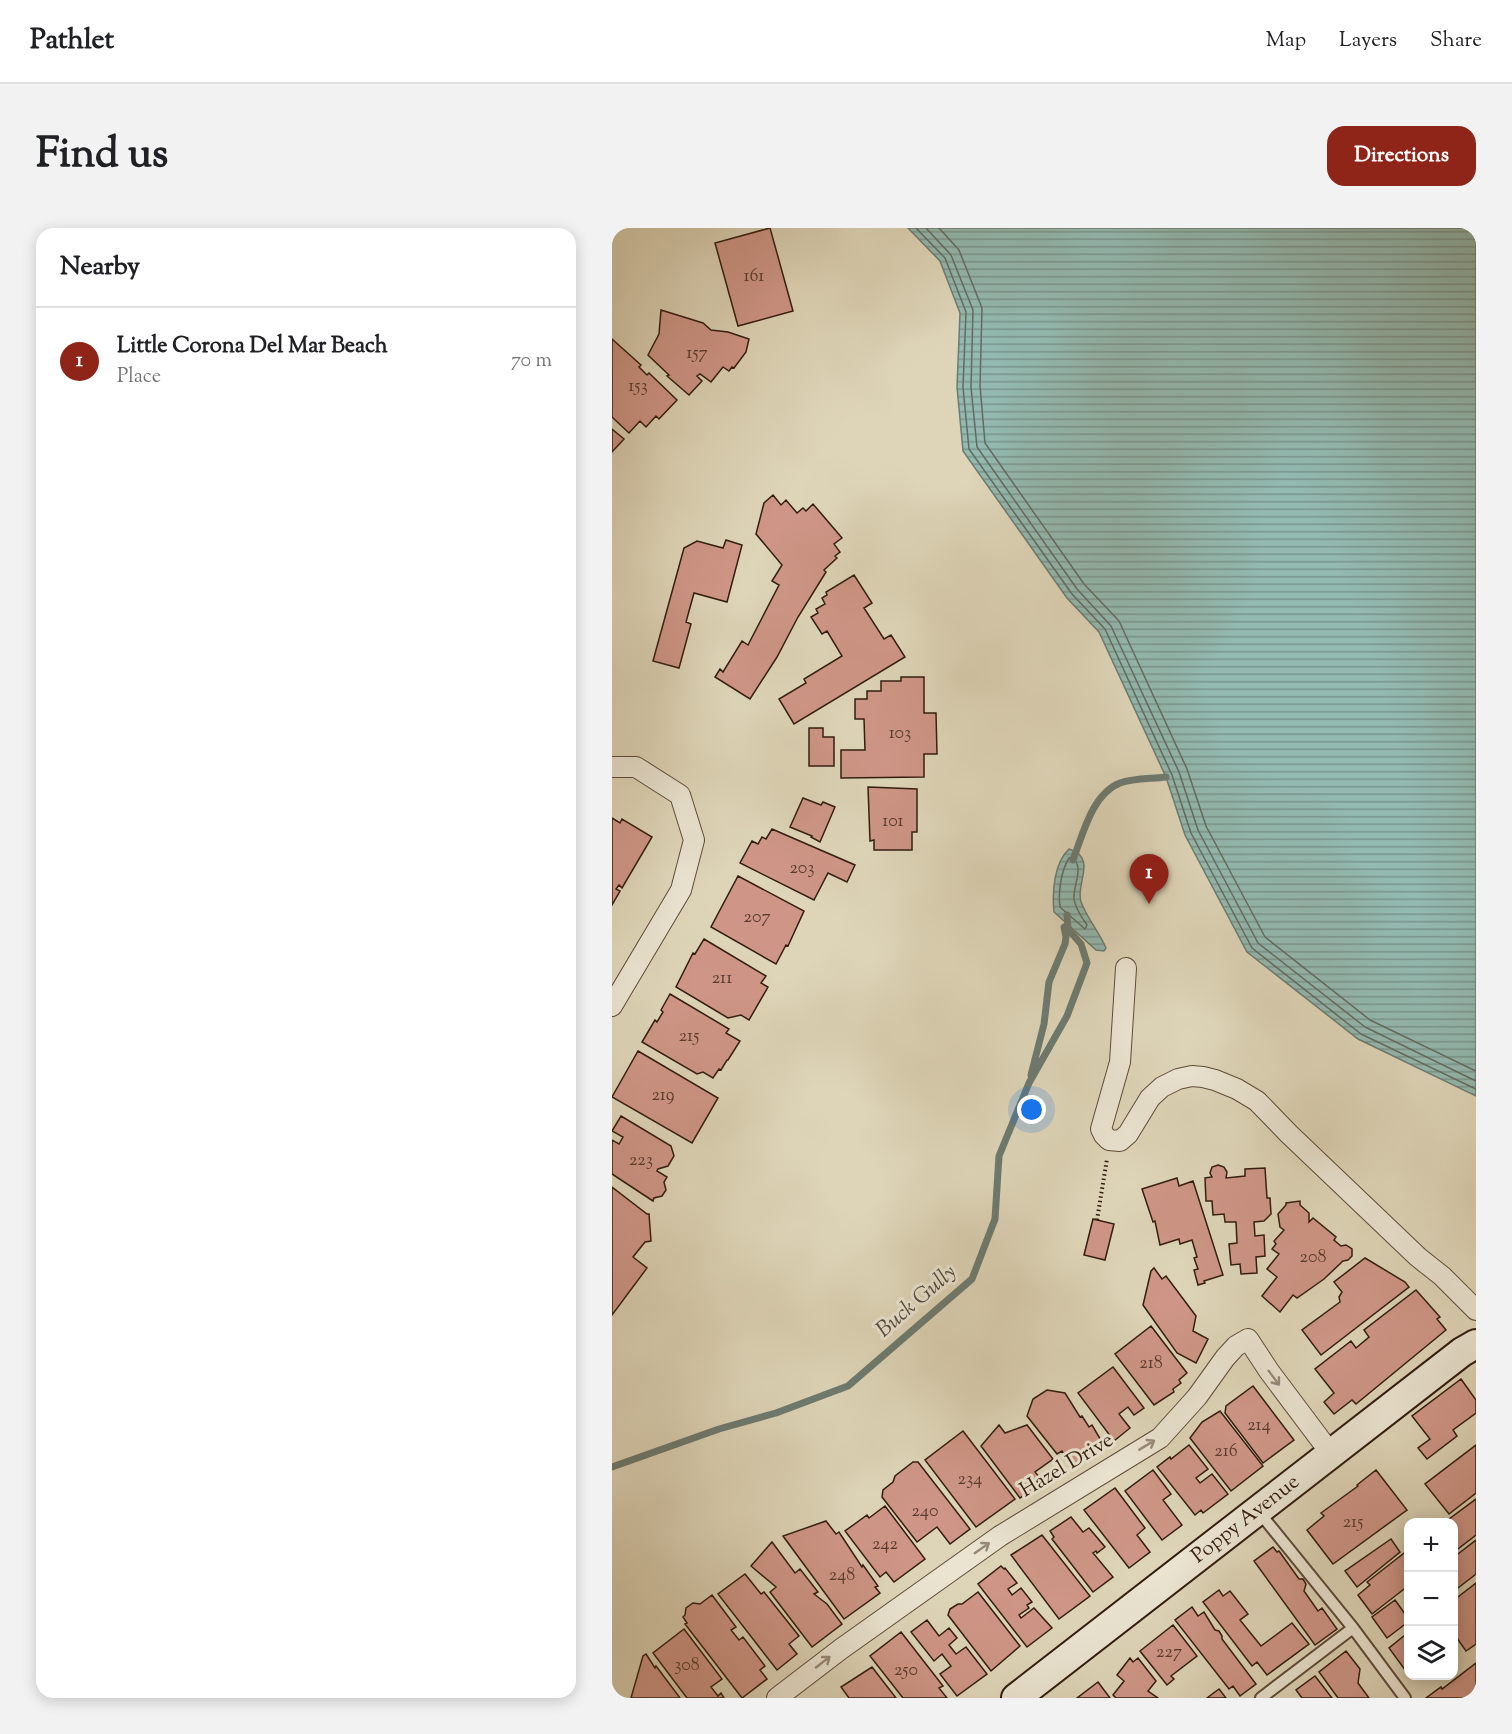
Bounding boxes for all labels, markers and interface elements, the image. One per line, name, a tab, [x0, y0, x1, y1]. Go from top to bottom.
text: Pathlet	[30, 21, 114, 61]
text: Map	[1266, 26, 1306, 56]
text: Layers	[1339, 26, 1397, 56]
text: Share	[1430, 26, 1482, 56]
text: Find us	[36, 126, 168, 186]
button: Directions	[1327, 126, 1476, 186]
text: Nearby	[60, 249, 140, 286]
house number: 161	[743, 264, 765, 290]
text: Little Corona Del Mar Beach	[117, 331, 388, 363]
house number: 157	[686, 341, 708, 367]
text: 1	[76, 347, 83, 376]
text: 70 m	[511, 347, 552, 376]
text: Place	[117, 363, 161, 392]
house number: 153	[628, 374, 648, 400]
house number: 103	[889, 721, 911, 747]
house number: 101	[882, 809, 904, 835]
pin: 1	[1130, 854, 1168, 904]
house number: 203	[789, 856, 815, 882]
house number: 207	[744, 905, 770, 931]
house number: 211	[712, 966, 732, 992]
house number: 215	[679, 1024, 699, 1050]
house number: 219	[651, 1083, 675, 1109]
your location	[1017, 1095, 1046, 1124]
house number: 223	[629, 1148, 653, 1174]
house number: 208	[1300, 1245, 1326, 1271]
water label: Buck Gully	[870, 1258, 964, 1346]
house number: 218	[1139, 1351, 1163, 1377]
one-way arrow	[1268, 1370, 1280, 1386]
house number: 214	[1247, 1413, 1271, 1439]
street label: Hazel Drive	[1014, 1426, 1120, 1506]
one-way arrow	[1138, 1439, 1155, 1451]
house number: 216	[1214, 1439, 1238, 1465]
house number: 234	[958, 1467, 982, 1493]
street label: Poppy Avenue	[1185, 1468, 1306, 1571]
house number: 240	[912, 1499, 938, 1525]
house number: 215	[1343, 1510, 1363, 1536]
map controls	[1404, 1518, 1458, 1680]
button: +	[1404, 1518, 1458, 1572]
house number: 242	[872, 1532, 899, 1558]
one-way arrow	[973, 1542, 989, 1555]
house number: 248	[829, 1563, 855, 1589]
button: −	[1404, 1572, 1458, 1626]
button: layers	[1404, 1626, 1458, 1680]
house number: 227	[1156, 1640, 1182, 1666]
house number: 308	[674, 1653, 700, 1679]
one-way arrow	[815, 1656, 831, 1669]
house number: 250	[894, 1658, 918, 1684]

